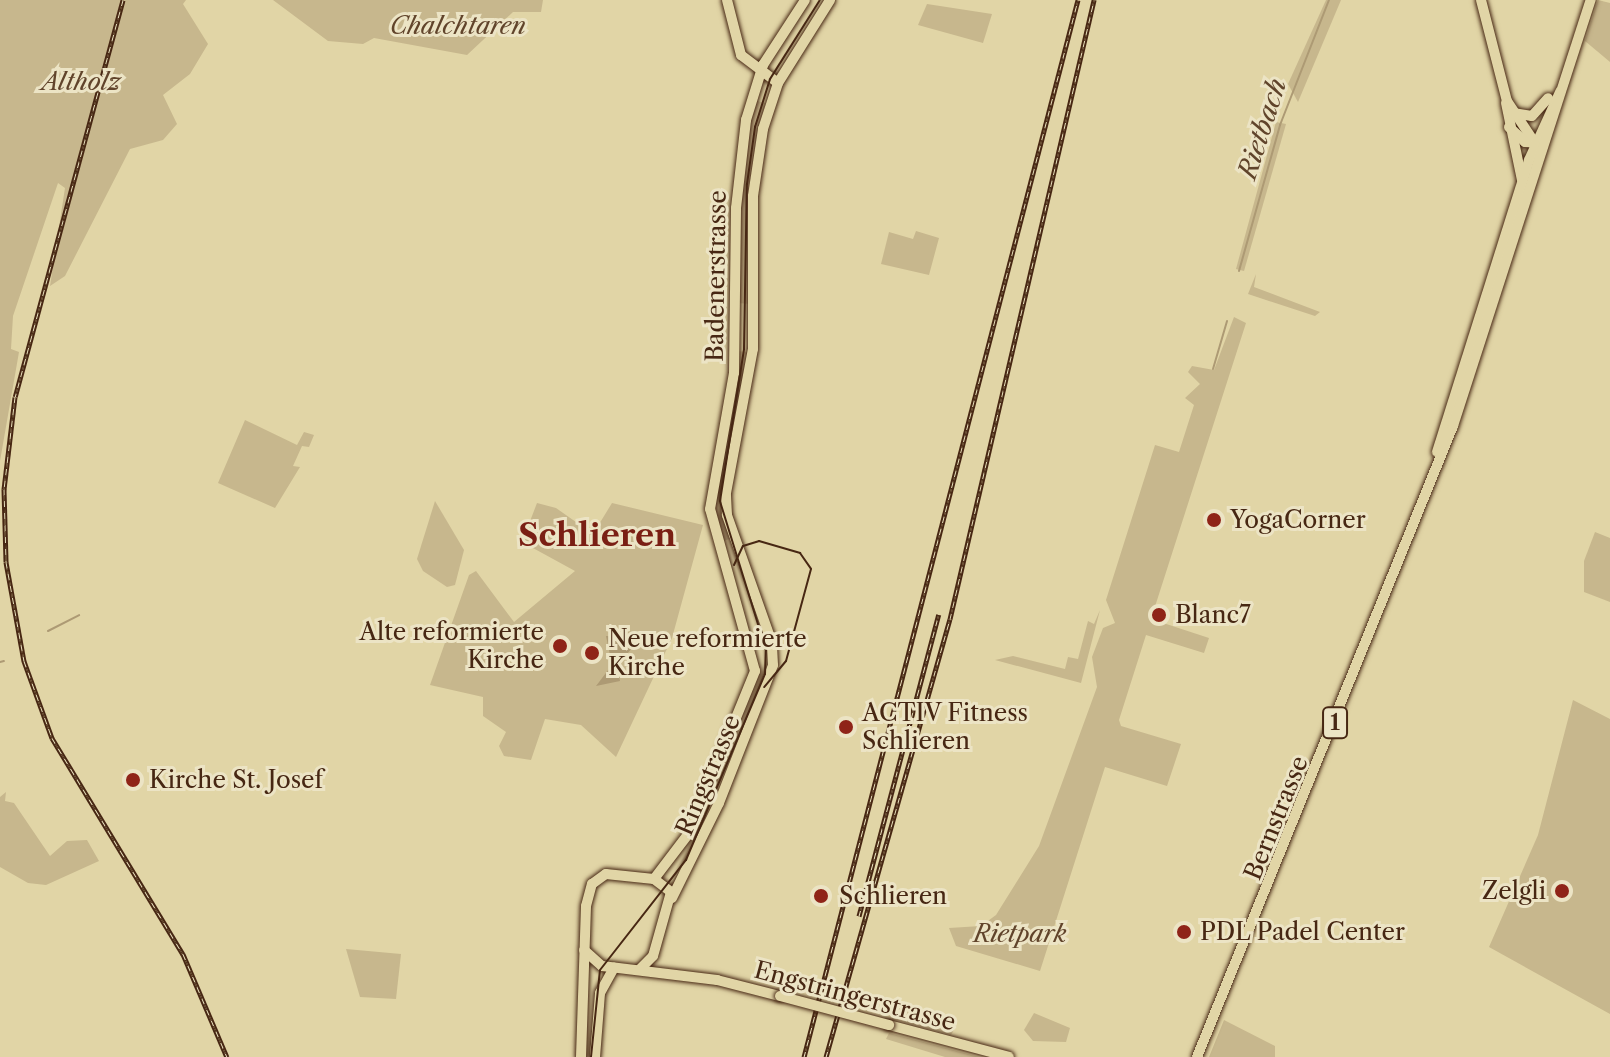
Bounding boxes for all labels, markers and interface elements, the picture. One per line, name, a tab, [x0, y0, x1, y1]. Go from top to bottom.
park label: Chalchtaren	[390, 12, 526, 40]
park label: Altholz	[41, 68, 121, 96]
water label: Rietbach	[1232, 75, 1294, 183]
street label: Badenerstrasse	[700, 190, 732, 362]
place label: YogaCorner	[1230, 506, 1366, 534]
marker: YogaCorner	[1205, 511, 1223, 529]
district label: Schlieren	[518, 516, 676, 554]
place label: Blanc7	[1175, 601, 1251, 629]
marker: Blanc7	[1150, 606, 1168, 624]
place label: Alte reformierte Kirche	[359, 618, 544, 674]
place label: Neue reformierte Kirche	[608, 625, 807, 681]
marker: Alte reformierte Kirche	[551, 637, 569, 655]
marker: Neue reformierte Kirche	[583, 644, 601, 662]
place label: ACTIV Fitness Schlieren	[862, 699, 1029, 755]
road number: 1	[1321, 705, 1349, 741]
street label: Ringstrasse	[670, 710, 746, 840]
marker: ACTIV Fitness Schlieren	[837, 718, 855, 736]
street label: Bernstrasse	[1238, 752, 1314, 884]
place label: Kirche St. Josef	[149, 766, 323, 794]
marker: Kirche St. Josef	[124, 771, 142, 789]
place label: Zelgli	[1482, 877, 1546, 905]
place label: Schlieren	[839, 882, 947, 910]
marker: Zelgli	[1553, 882, 1571, 900]
marker: Schlieren	[810, 885, 832, 907]
place label: PDL Padel Center	[1200, 918, 1406, 946]
park label: Rietpark	[973, 920, 1067, 948]
marker: PDL Padel Center	[1175, 923, 1193, 941]
street label: Engstringerstrasse	[751, 955, 959, 1037]

